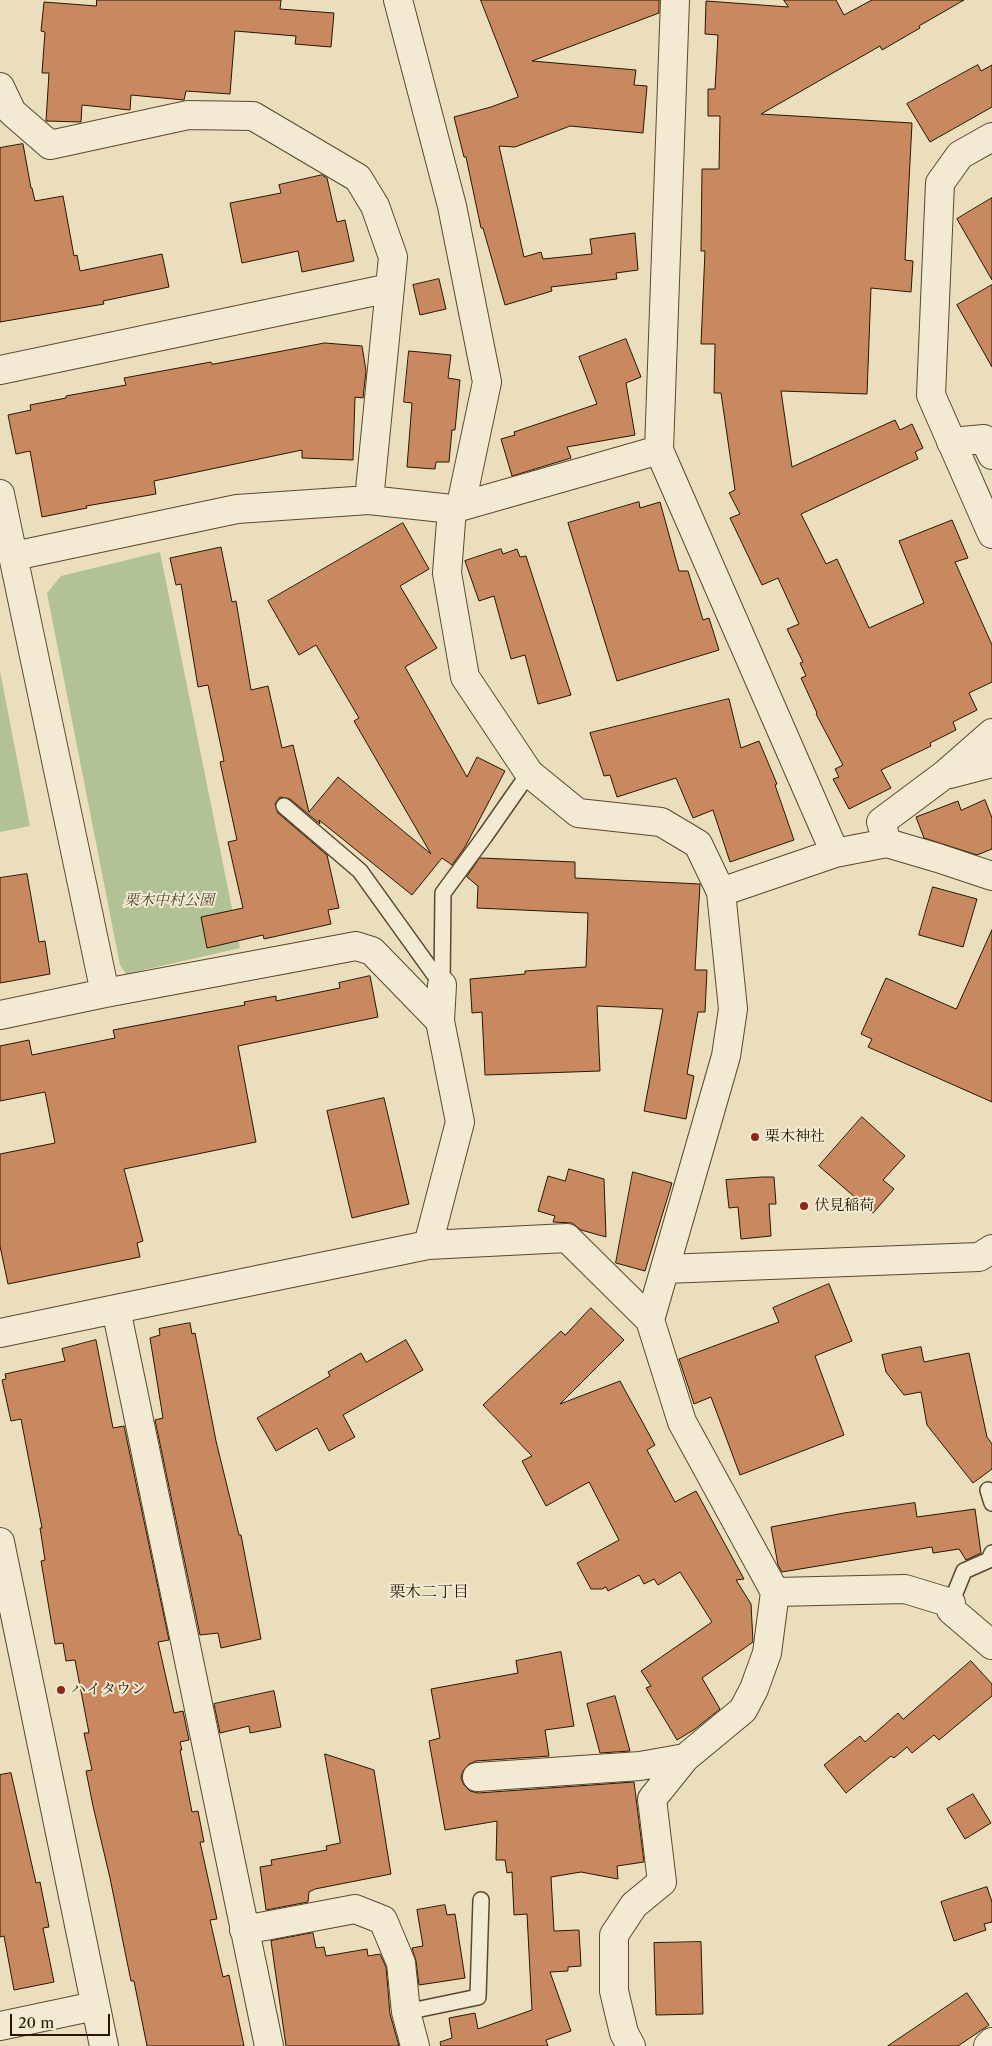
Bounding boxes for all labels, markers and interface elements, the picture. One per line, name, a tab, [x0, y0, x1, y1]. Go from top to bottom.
park label: 栗木中村公園	[124, 892, 214, 910]
place label: 栗木神社	[765, 1128, 825, 1146]
marker: 栗木神社	[749, 1131, 761, 1143]
place label: 伏見稲荷	[814, 1197, 874, 1215]
marker: 伏見稲荷	[798, 1200, 810, 1212]
district label: 栗木二丁目	[389, 1582, 469, 1602]
place label: ハイタウン	[71, 1681, 146, 1699]
marker: ハイタウン	[55, 1684, 67, 1696]
scale bar	[12, 2004, 112, 2036]
text: 20 m	[18, 2013, 54, 2032]

